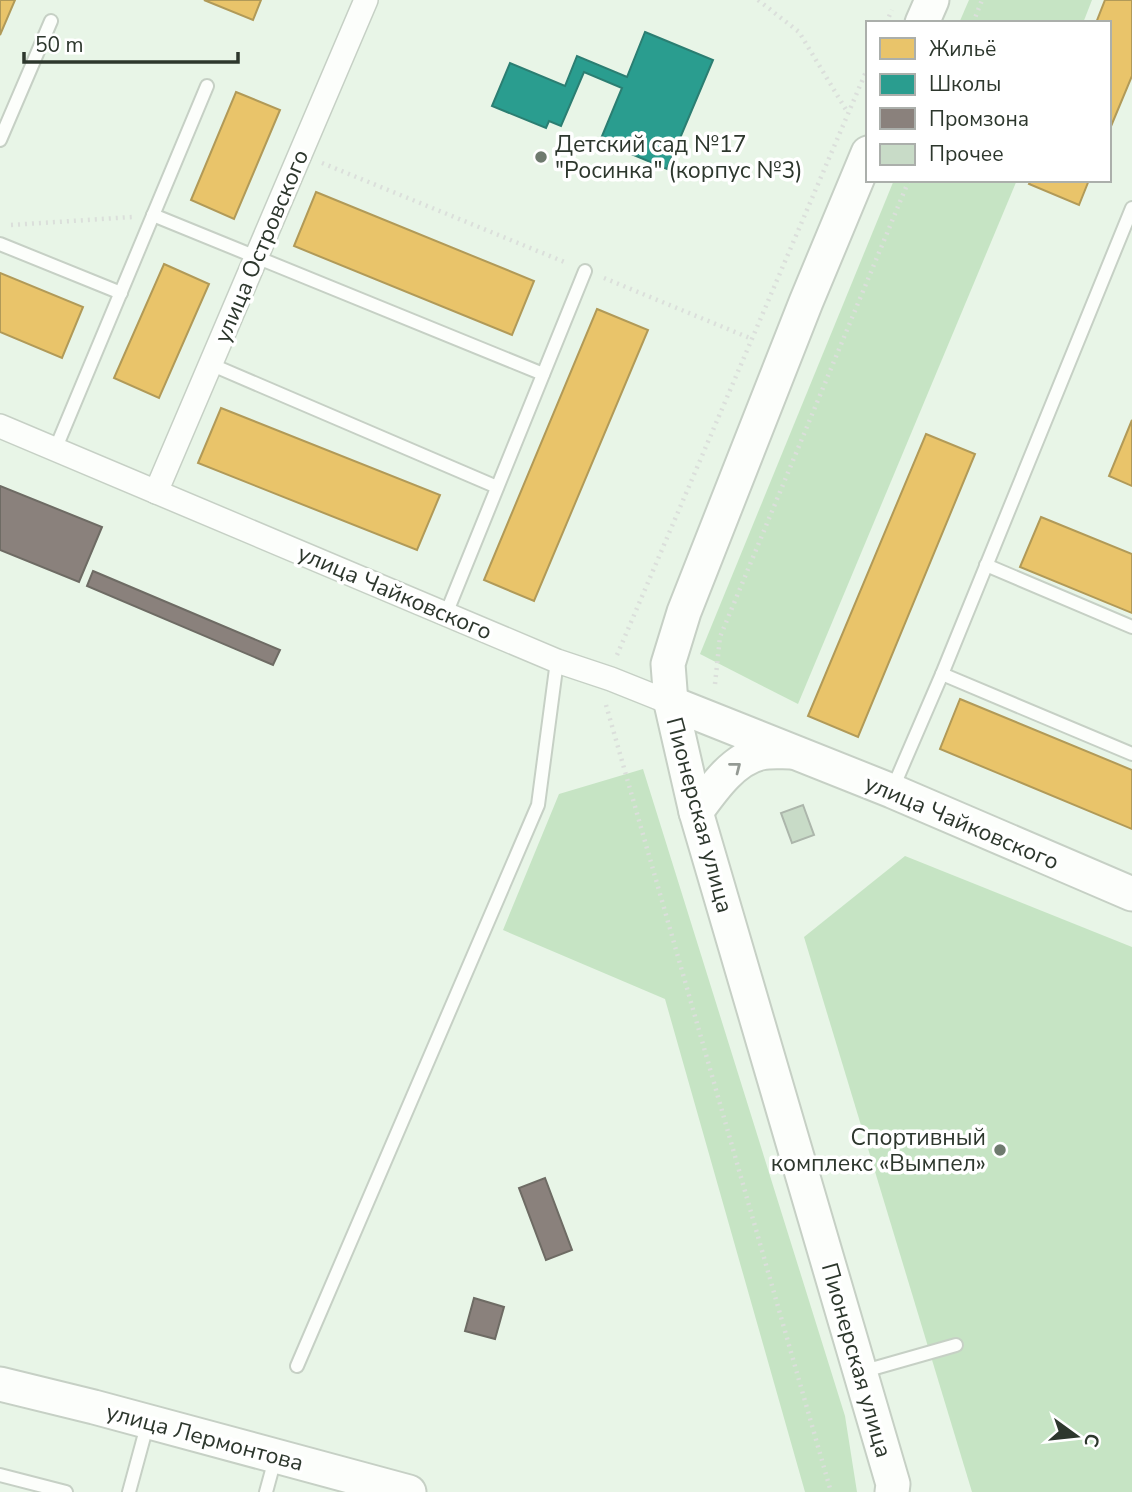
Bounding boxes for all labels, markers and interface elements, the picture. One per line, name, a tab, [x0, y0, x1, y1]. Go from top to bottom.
scale bar	[24, 21, 238, 65]
legend	[866, 21, 1111, 182]
text: 50 m	[35, 31, 84, 59]
text: Жильё	[929, 35, 996, 63]
text: Школы	[929, 70, 1001, 98]
text: Промзона	[929, 105, 1029, 133]
place label: Детский сад №17 "Росинка" (корпус №3)	[555, 129, 802, 186]
text: Прочее	[929, 140, 1004, 168]
street label: улица Островского	[207, 145, 316, 348]
marker: Детский сад №17 "Росинка" (корпус №3)	[533, 149, 549, 165]
street label: улица Чайковского	[293, 538, 497, 647]
street label: Пионерская улица	[658, 714, 741, 916]
one-way arrow	[729, 763, 741, 776]
street label: улица Чайковского	[860, 768, 1064, 877]
place label: Спортивный комплекс «Вымпел»	[771, 1122, 986, 1179]
marker: Спортивный комплекс «Вымпел»	[992, 1142, 1008, 1158]
street label: Пионерская улица	[814, 1259, 899, 1461]
street label: улица Лермонтова	[103, 1396, 307, 1479]
north arrow	[1041, 1401, 1111, 1471]
text: С	[1077, 1431, 1106, 1450]

